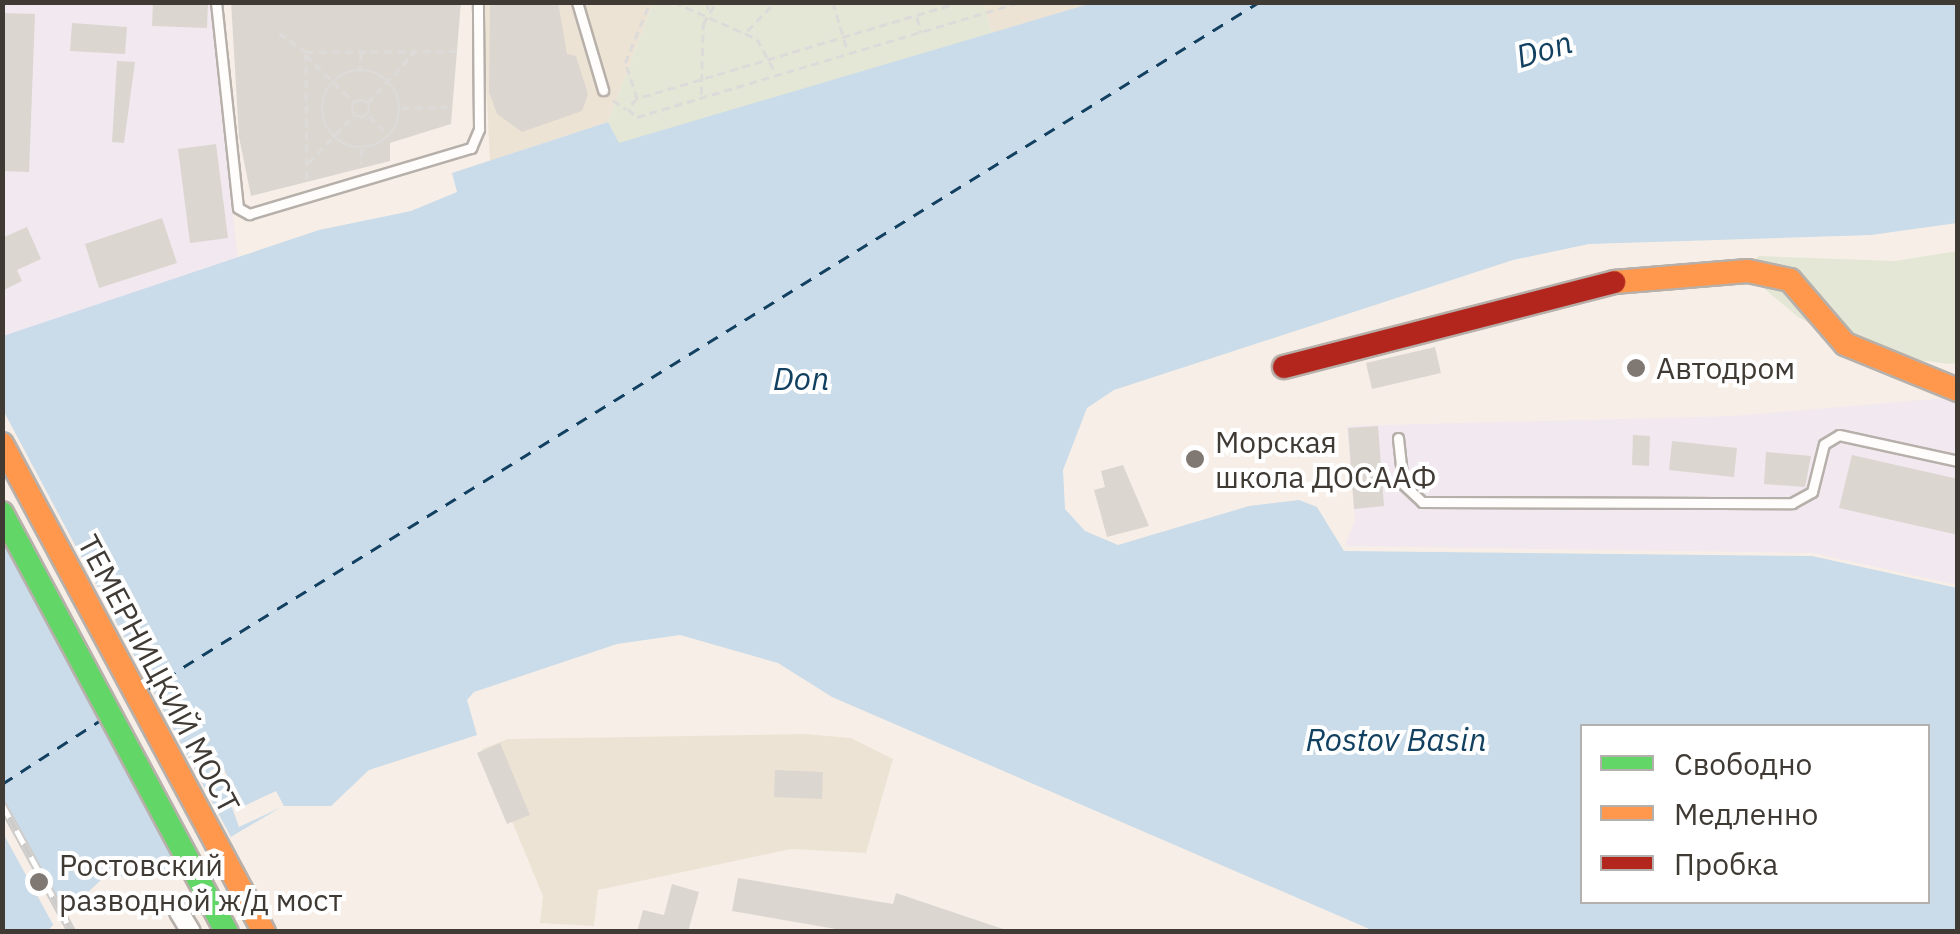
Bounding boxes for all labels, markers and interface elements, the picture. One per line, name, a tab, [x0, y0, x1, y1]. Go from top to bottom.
water label: Don	[1511, 22, 1577, 76]
place label: Автодром	[1656, 350, 1795, 386]
marker: Автодром	[1625, 357, 1647, 379]
water label: Don	[773, 359, 829, 397]
place label: Морская школа ДОСААФ	[1215, 424, 1436, 494]
marker: Морская школа ДОСААФ	[1184, 448, 1206, 470]
street label: ТЕМЕРНИЦКИЙ МОСТ	[70, 529, 248, 819]
water label: Rostov Basin	[1305, 720, 1487, 758]
legend	[1580, 724, 1930, 904]
text: Свободно	[1674, 744, 1812, 783]
text: Медленно	[1674, 794, 1818, 833]
text: Пробка	[1674, 844, 1778, 883]
place label: Ростовский разводной ж/д мост	[59, 847, 343, 918]
marker: Ростовский разводной ж/д мост	[28, 871, 50, 893]

